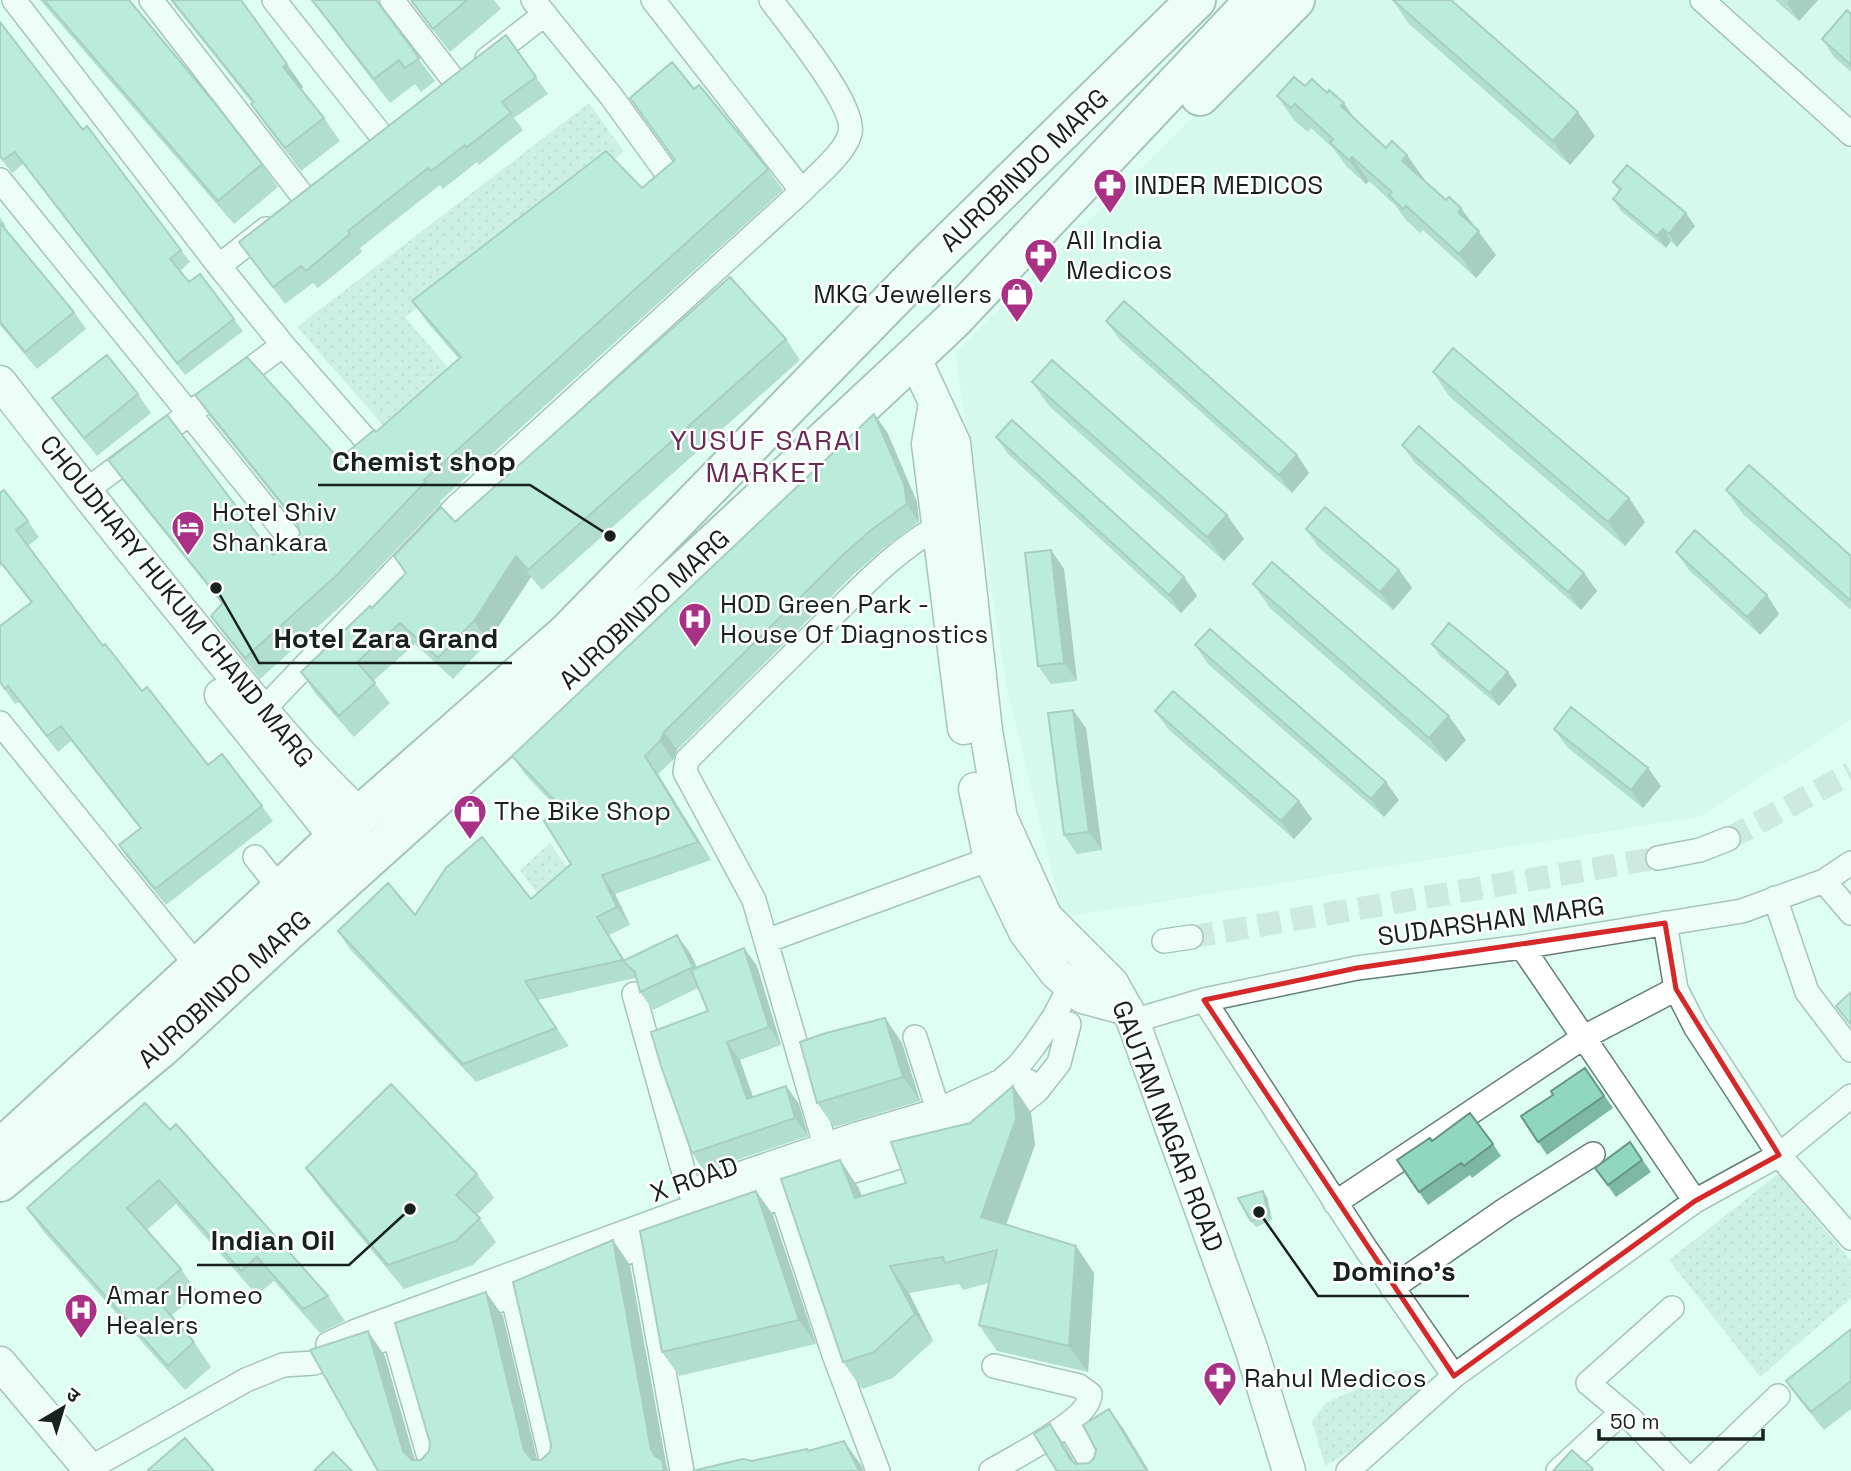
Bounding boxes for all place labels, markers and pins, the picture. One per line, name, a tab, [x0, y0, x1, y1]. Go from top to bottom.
pharmacy icon: INDER MEDICOS	[1091, 166, 1129, 215]
place label: INDER MEDICOS	[1134, 168, 1323, 202]
place label: All India Medicos	[1066, 223, 1172, 287]
pharmacy icon: All India Medicos	[1022, 236, 1060, 285]
shop icon: MKG Jewellers	[998, 275, 1036, 324]
place label: MKG Jewellers	[813, 277, 992, 311]
callout: Chemist shop	[318, 436, 530, 485]
place label: Hotel Shiv Shankara	[212, 495, 337, 559]
hotel icon: Hotel Shiv Shankara	[169, 508, 207, 557]
place label: HOD Green Park - House Of Diagnostics	[720, 587, 988, 651]
hospital icon: HOD Green Park - House Of Diagnostics	[676, 600, 714, 649]
callout: Hotel Zara Grand	[259, 614, 512, 663]
shop icon: The Bike Shop	[451, 792, 489, 841]
place label: The Bike Shop	[494, 794, 671, 828]
callout: Indian Oil	[197, 1216, 349, 1265]
callout: Domino's	[1318, 1247, 1469, 1296]
place label: Amar Homeo Healers	[106, 1278, 263, 1342]
hospital icon: Amar Homeo Healers	[62, 1291, 100, 1340]
pharmacy icon: Rahul Medicos	[1201, 1359, 1239, 1408]
place label: Rahul Medicos	[1244, 1361, 1426, 1395]

